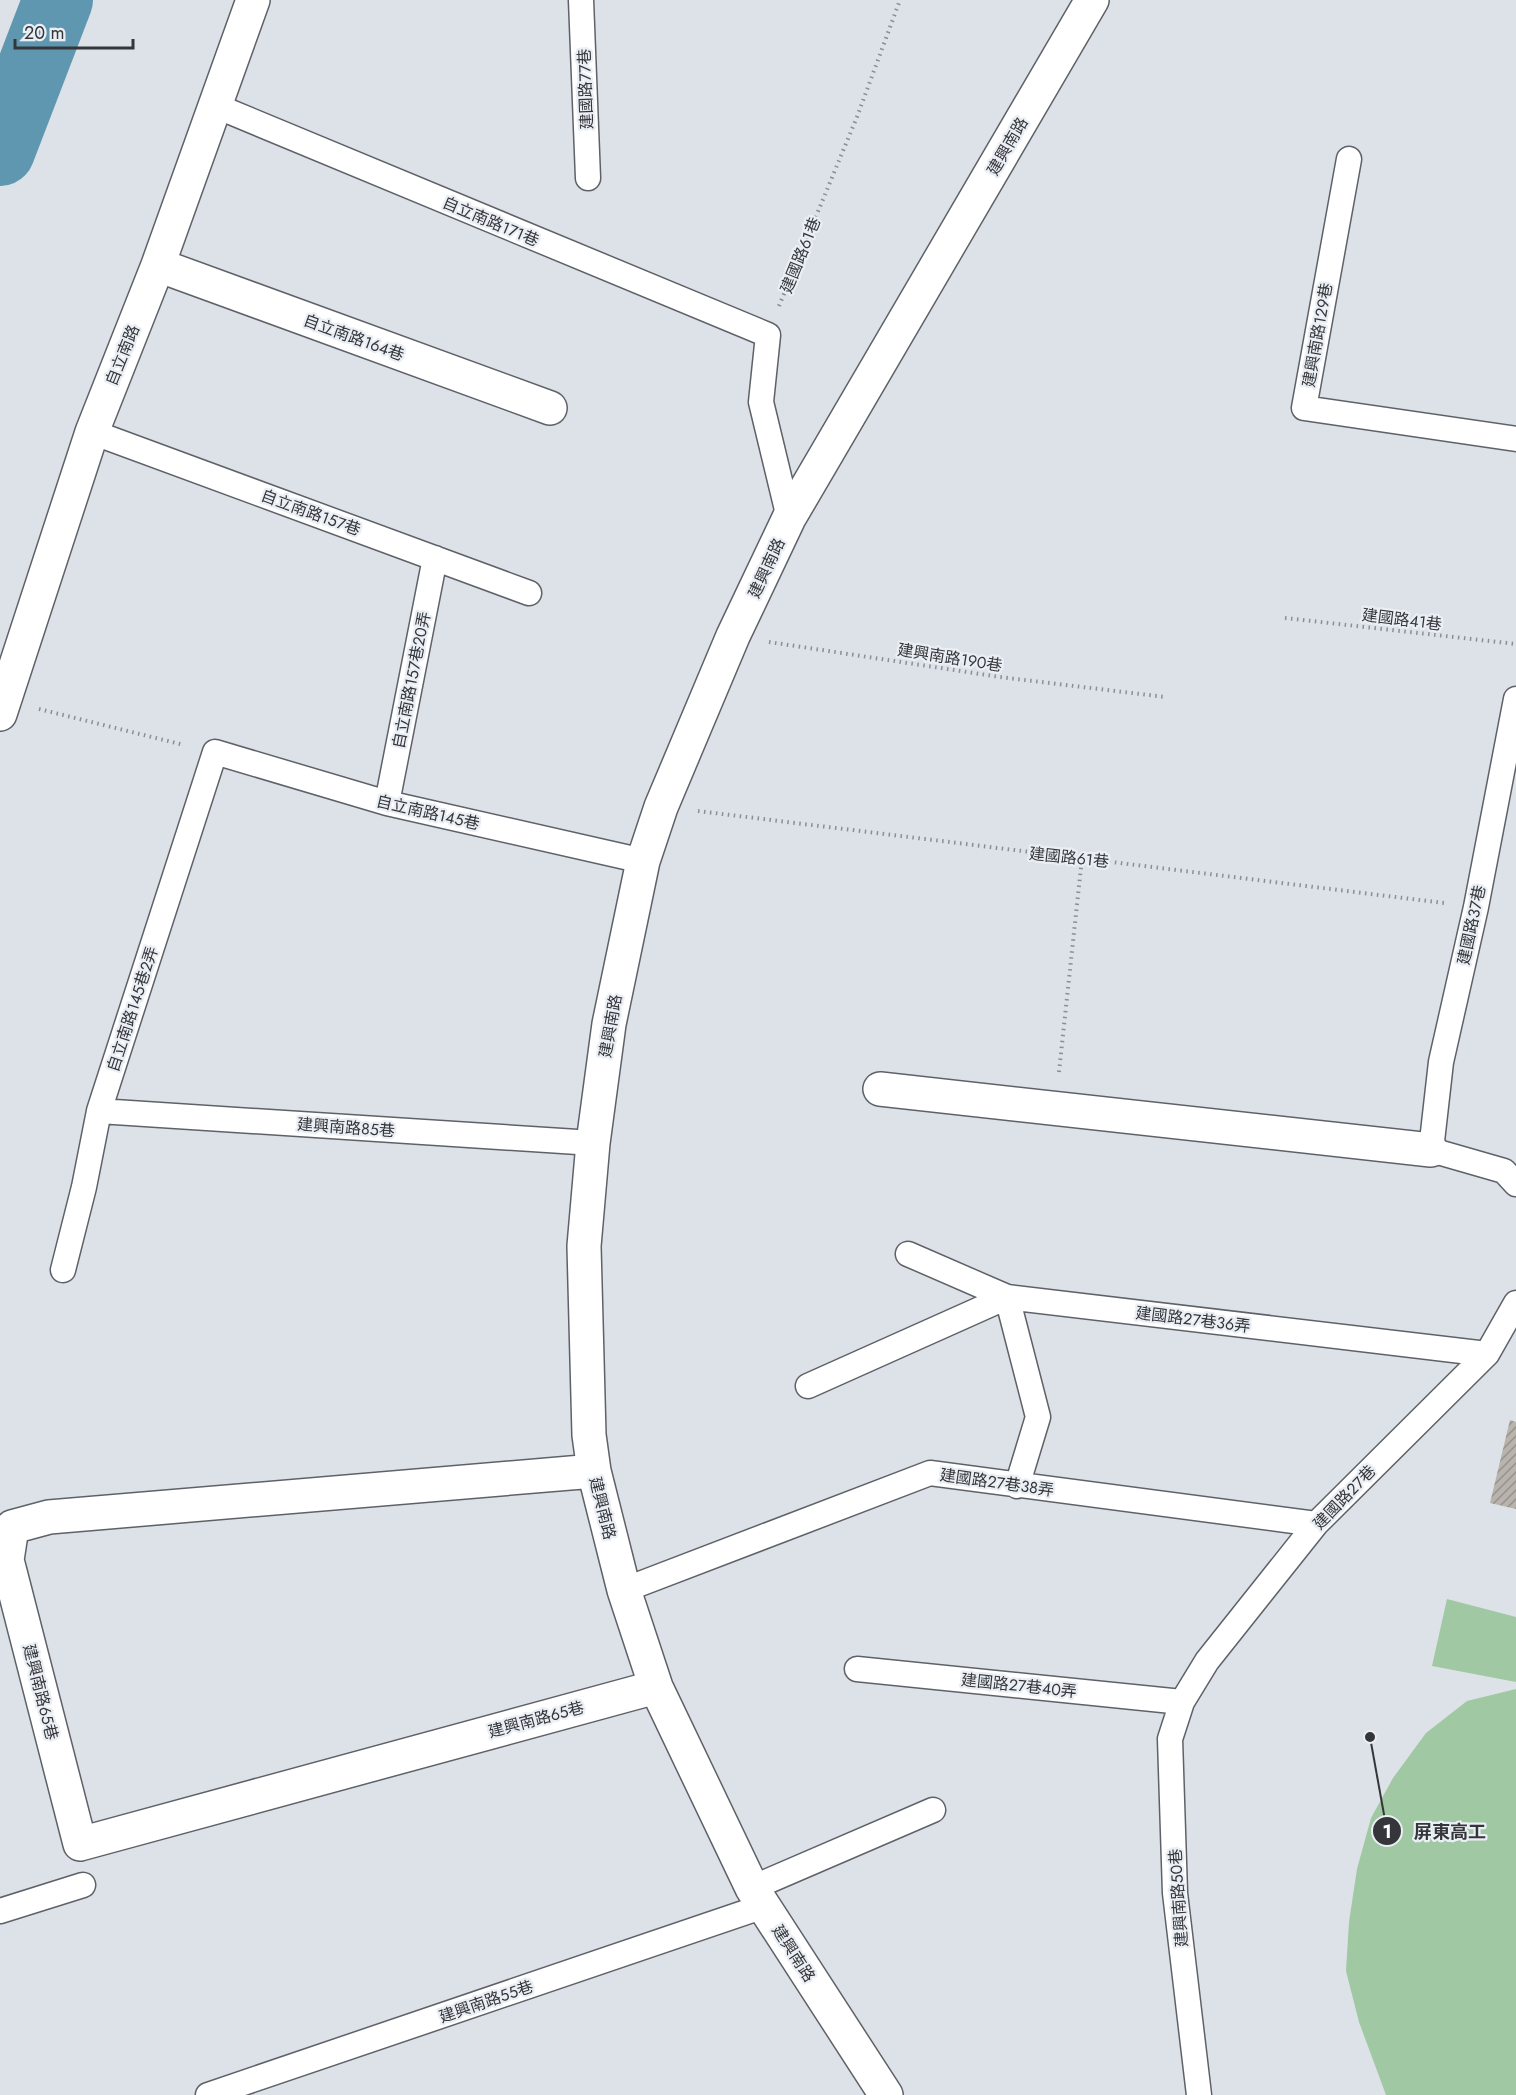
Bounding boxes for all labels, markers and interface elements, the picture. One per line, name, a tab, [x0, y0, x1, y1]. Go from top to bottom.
scale bar	[15, 12, 134, 50]
text: 20 m	[24, 20, 64, 46]
street label: 建國路77巷	[573, 48, 598, 130]
street label: 建興南路	[981, 113, 1033, 180]
street label: 自立南路171巷	[439, 191, 543, 252]
street label: 建國路61巷	[775, 214, 826, 297]
street label: 建興南路129巷	[1297, 281, 1338, 389]
street label: 自立南路164巷	[300, 309, 407, 366]
street label: 自立南路	[100, 321, 145, 389]
street label: 自立南路157巷	[258, 484, 364, 541]
street label: 建興南路	[743, 534, 790, 602]
street label: 建國路41巷	[1361, 603, 1443, 636]
street label: 自立南路157巷20弄	[387, 610, 436, 751]
street label: 建興南路190巷	[896, 638, 1004, 677]
street label: 自立南路145巷	[374, 789, 482, 836]
street label: 建國路61巷	[1028, 842, 1110, 873]
street label: 建國路37巷	[1452, 883, 1491, 967]
street label: 自立南路145巷2弄	[101, 943, 164, 1075]
street label: 建興南路	[594, 993, 627, 1060]
street label: 建興南路85巷	[296, 1113, 396, 1142]
street label: 建國路27巷36弄	[1134, 1301, 1252, 1338]
street label: 建國路27巷	[1308, 1460, 1381, 1535]
street label: 建國路27巷38弄	[938, 1463, 1055, 1502]
street label: 建興南路	[584, 1474, 621, 1542]
street label: 建興南路65巷	[17, 1642, 64, 1743]
street label: 建國路27巷40弄	[960, 1668, 1078, 1703]
street label: 建興南路65巷	[486, 1696, 587, 1743]
callout: 屏東高工	[1372, 1813, 1498, 1849]
text: 1	[1382, 1819, 1392, 1845]
text: 屏東高工	[1414, 1819, 1486, 1845]
street label: 建興南路50巷	[1164, 1848, 1193, 1948]
street label: 建興南路	[767, 1920, 821, 1986]
street label: 建興南路55巷	[436, 1975, 536, 2028]

